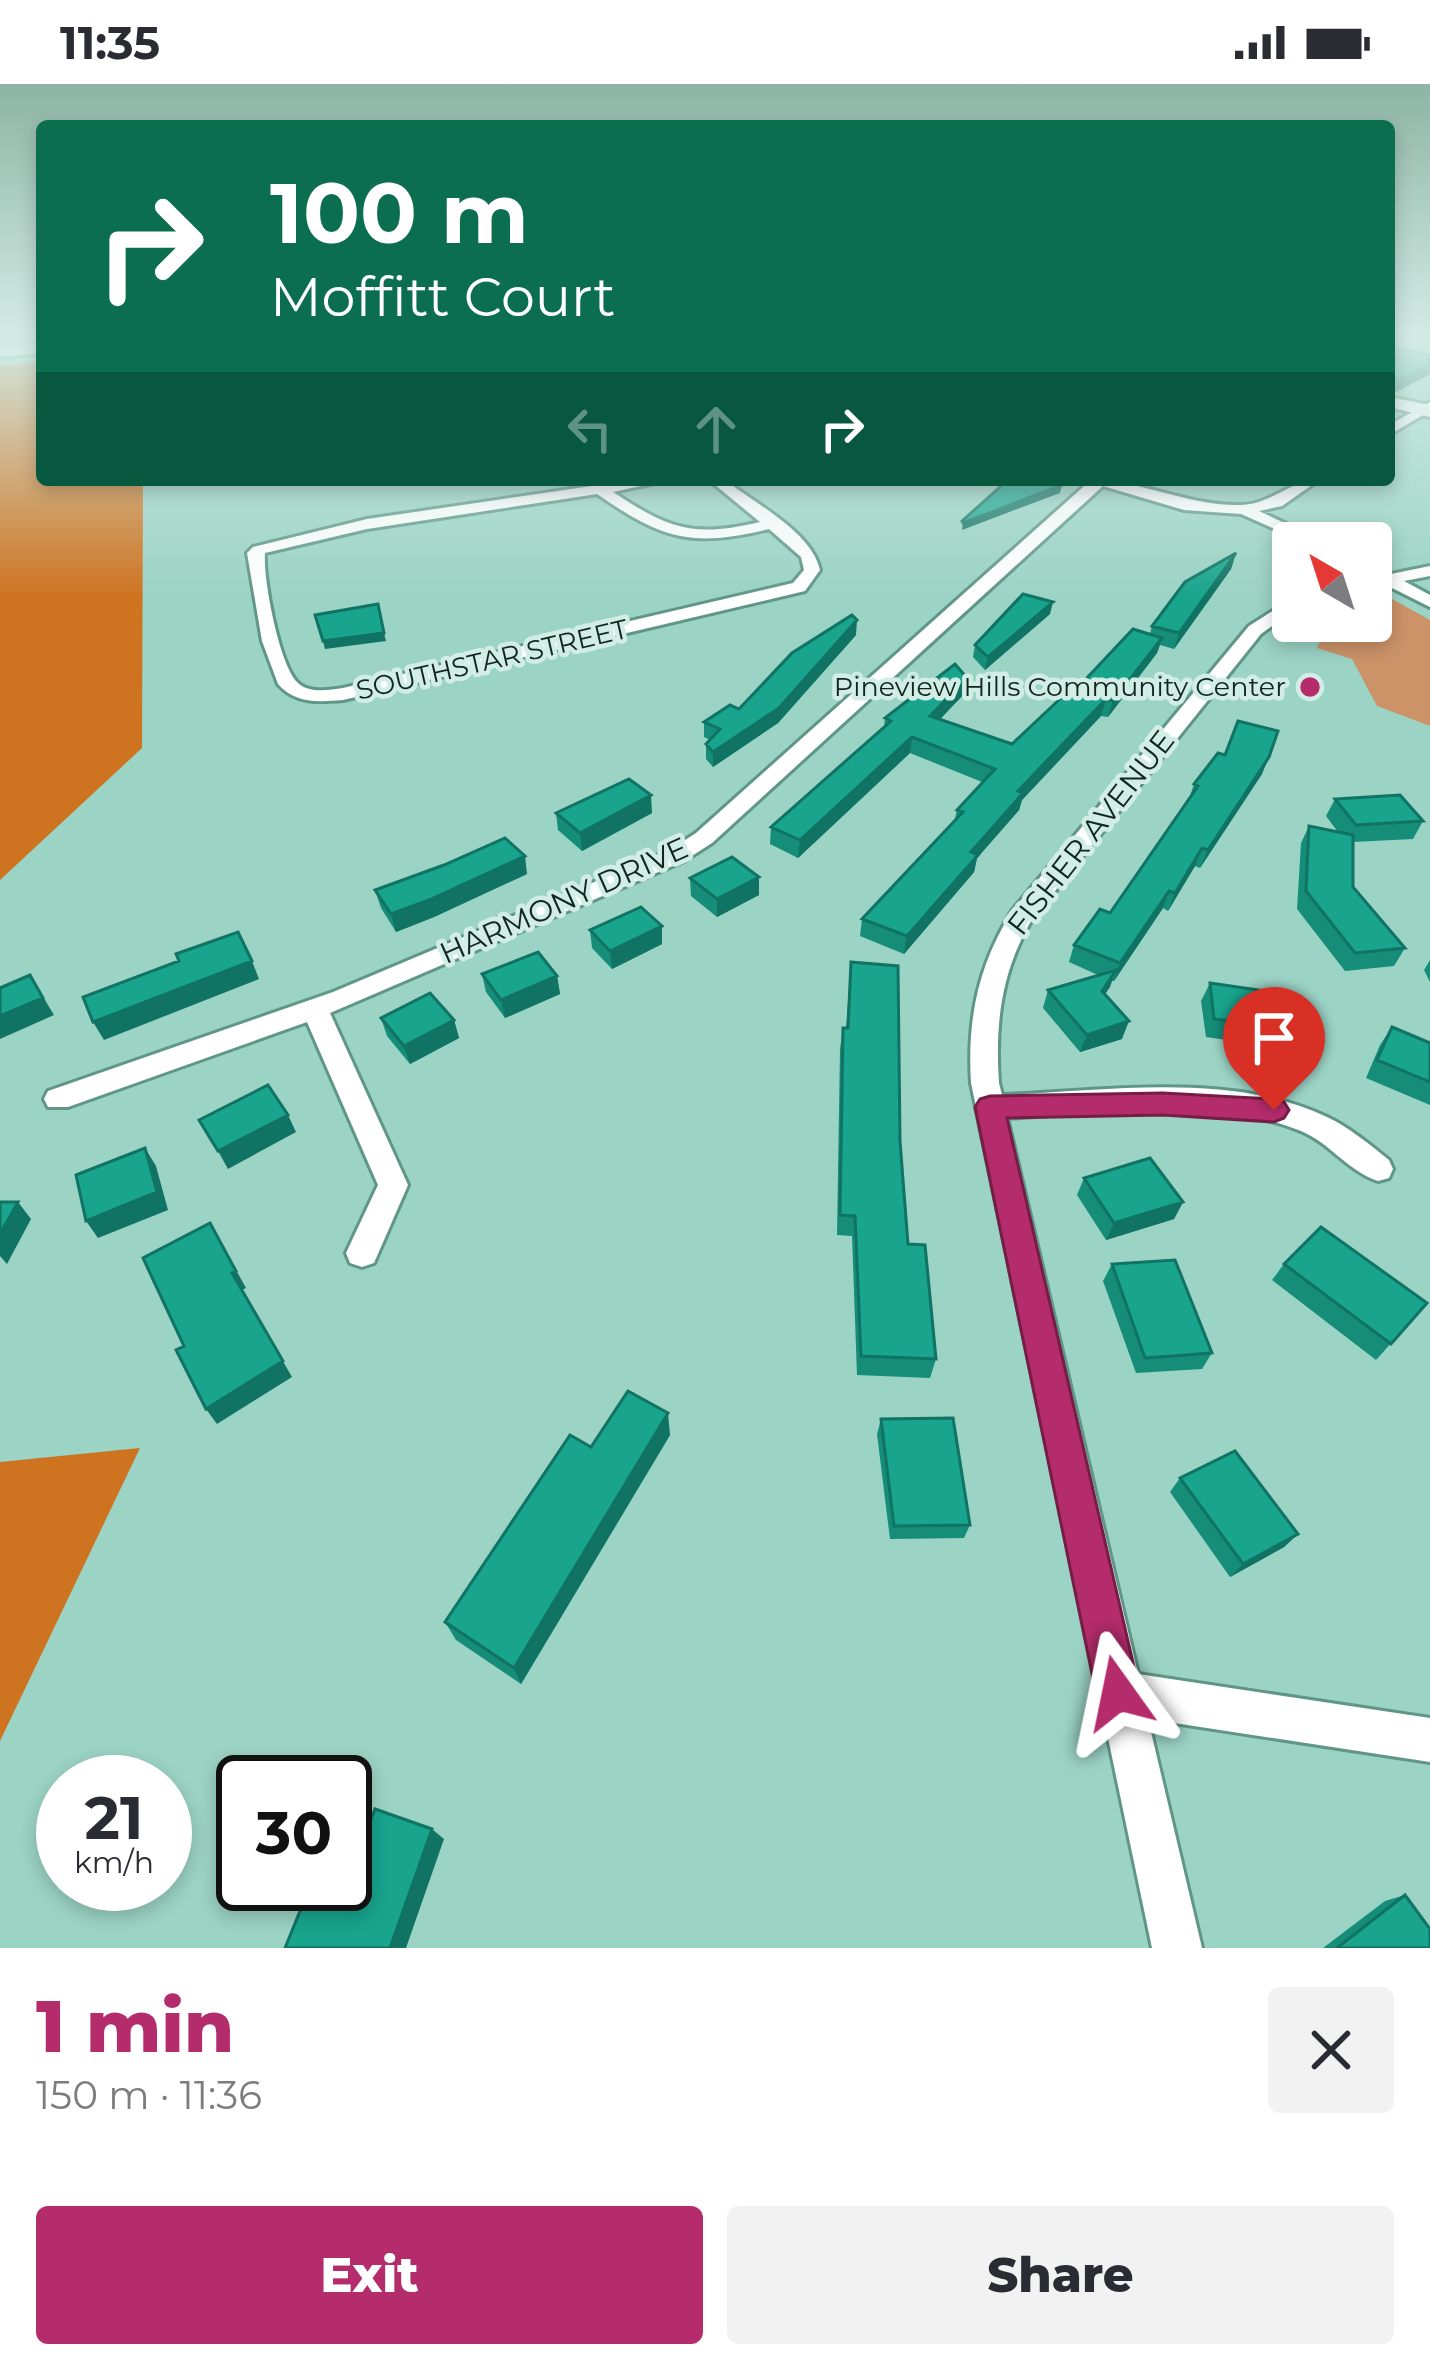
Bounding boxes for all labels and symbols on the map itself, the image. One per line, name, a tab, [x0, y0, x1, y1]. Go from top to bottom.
north arrow	[1272, 522, 1392, 642]
street label: SOUTHSTAR STREET	[353, 612, 631, 707]
place label: Pineview Hills Community Center	[834, 670, 1286, 703]
marker: Pineview Hills Community Center	[1297, 674, 1323, 700]
street label: FISHER AVENUE	[999, 723, 1182, 942]
street label: HARMONY DRIVE	[434, 829, 694, 972]
pin	[1223, 987, 1325, 1110]
position arrow	[1055, 1630, 1181, 1756]
speed limit sign: 30	[216, 1755, 372, 1911]

